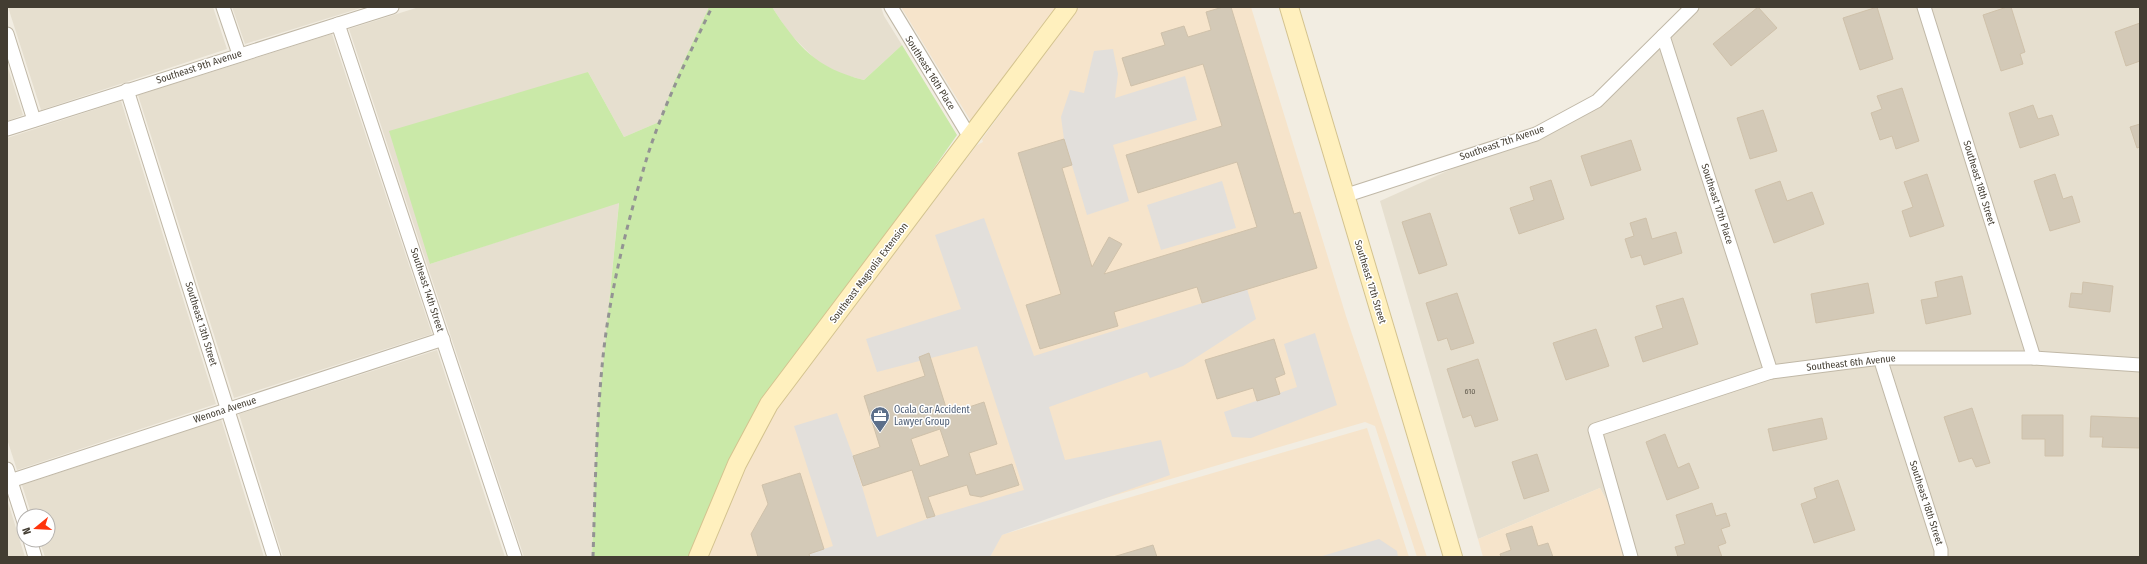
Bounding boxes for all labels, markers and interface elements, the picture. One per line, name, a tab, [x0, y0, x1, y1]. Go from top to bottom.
street label: Southeast 16th Place	[902, 34, 958, 112]
street label: Southeast 9th Avenue	[155, 47, 243, 87]
street label: Southeast 7th Avenue	[1458, 123, 1546, 163]
street label: Southeast 18th Street	[1960, 139, 1998, 227]
street label: Southeast 17th Place	[1698, 162, 1736, 246]
street label: Southeast Magnolia Extension	[827, 220, 911, 326]
street label: Southeast 17th Street	[1352, 239, 1389, 326]
street label: Southeast 14th Street	[408, 246, 446, 334]
street label: Southeast 13th Street	[182, 280, 220, 368]
street label: Southeast 6th Avenue	[1806, 352, 1896, 374]
house number: 610	[1465, 387, 1475, 396]
street label: Wenona Avenue	[192, 394, 258, 426]
place label: Ocala Car Accident Lawyer Group	[894, 404, 971, 428]
office icon: Ocala Car Accident Lawyer Group	[869, 405, 891, 433]
street label: Southeast 18th Street	[1907, 459, 1946, 547]
north arrow	[16, 508, 56, 548]
text: N	[20, 526, 34, 536]

